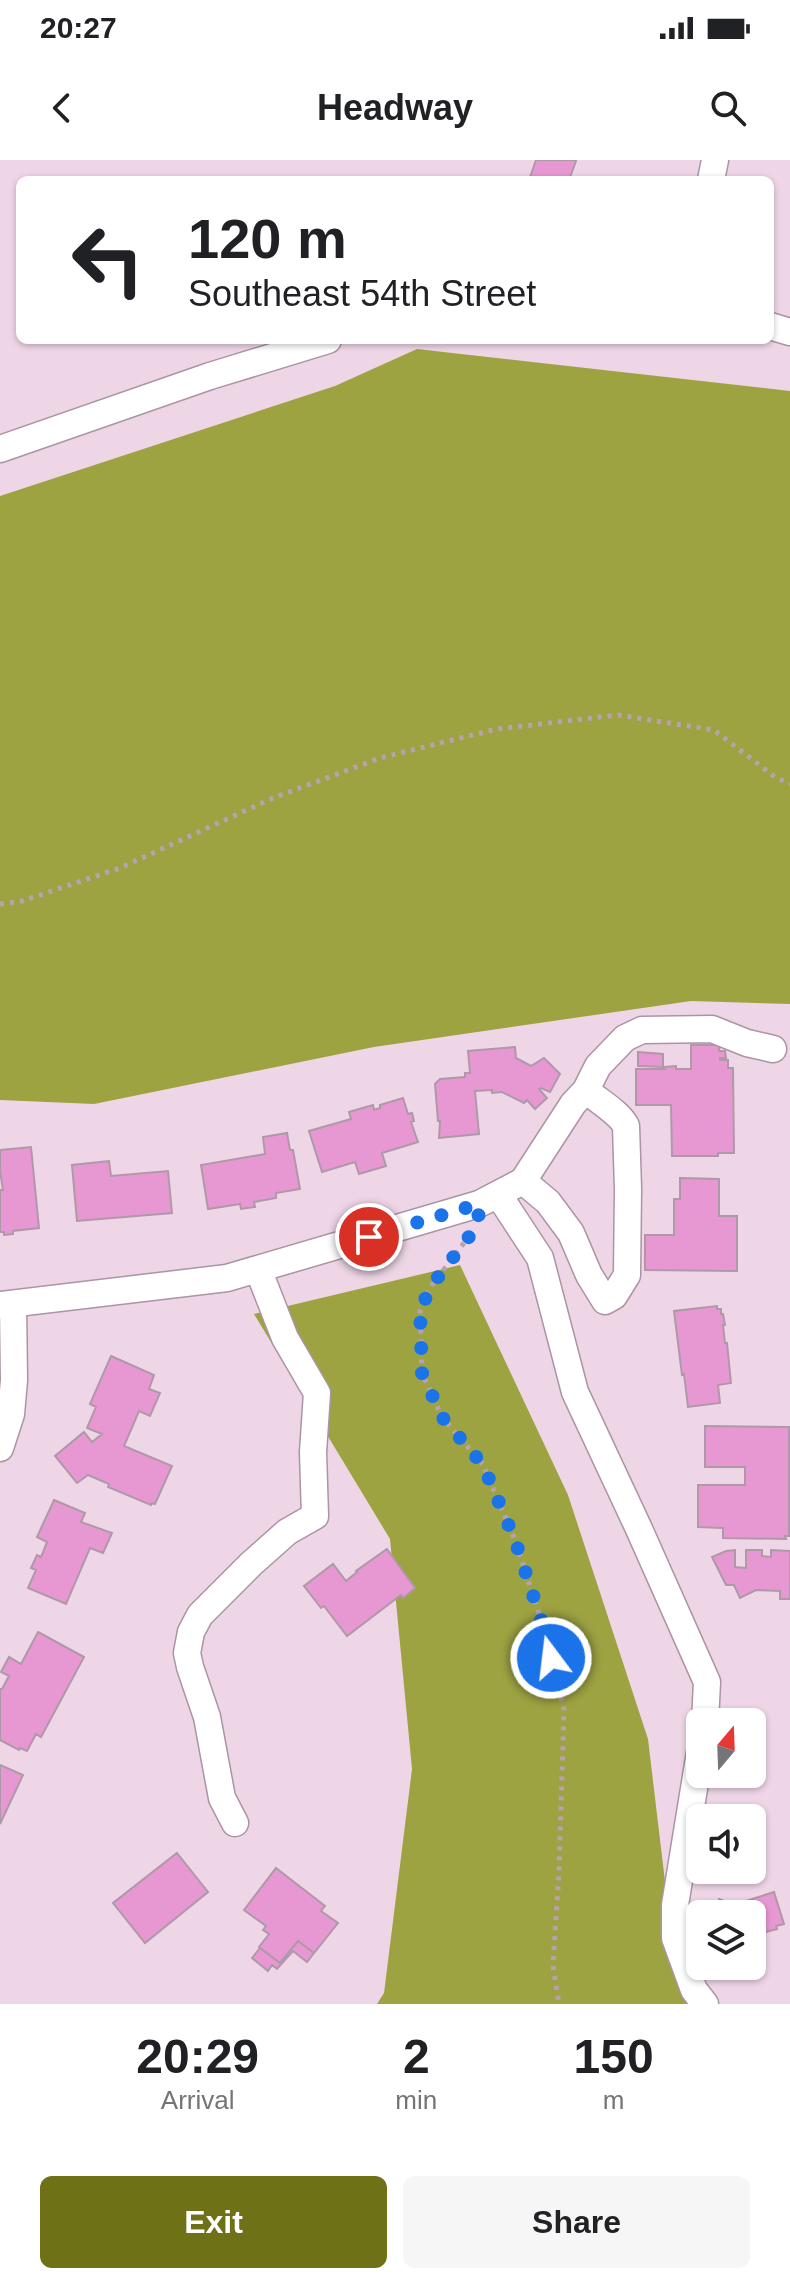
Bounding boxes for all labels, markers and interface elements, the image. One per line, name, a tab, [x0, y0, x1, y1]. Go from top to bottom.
text: 20:27	[40, 11, 117, 44]
icon: back	[40, 86, 84, 130]
icon: search	[706, 86, 750, 130]
text: Headway	[317, 87, 473, 128]
text: 120 m	[188, 207, 347, 270]
icon: left	[56, 208, 160, 312]
text: Southeast 54th Street	[188, 273, 536, 314]
pin	[335, 1203, 403, 1271]
icon: arrive	[347, 1215, 391, 1259]
position arrow	[509, 1616, 593, 1700]
north arrow	[686, 1708, 766, 1788]
map controls	[686, 1708, 766, 1980]
button: sound	[686, 1804, 766, 1884]
button: layers	[686, 1900, 766, 1980]
text: 20:29	[136, 2030, 259, 2083]
text: 2	[403, 2030, 430, 2083]
text: 150	[574, 2030, 654, 2083]
text: Arrival	[161, 2085, 235, 2115]
text: min	[395, 2085, 437, 2115]
text: m	[603, 2085, 624, 2115]
button: Exit	[40, 2176, 387, 2268]
button: Share	[403, 2176, 750, 2268]

